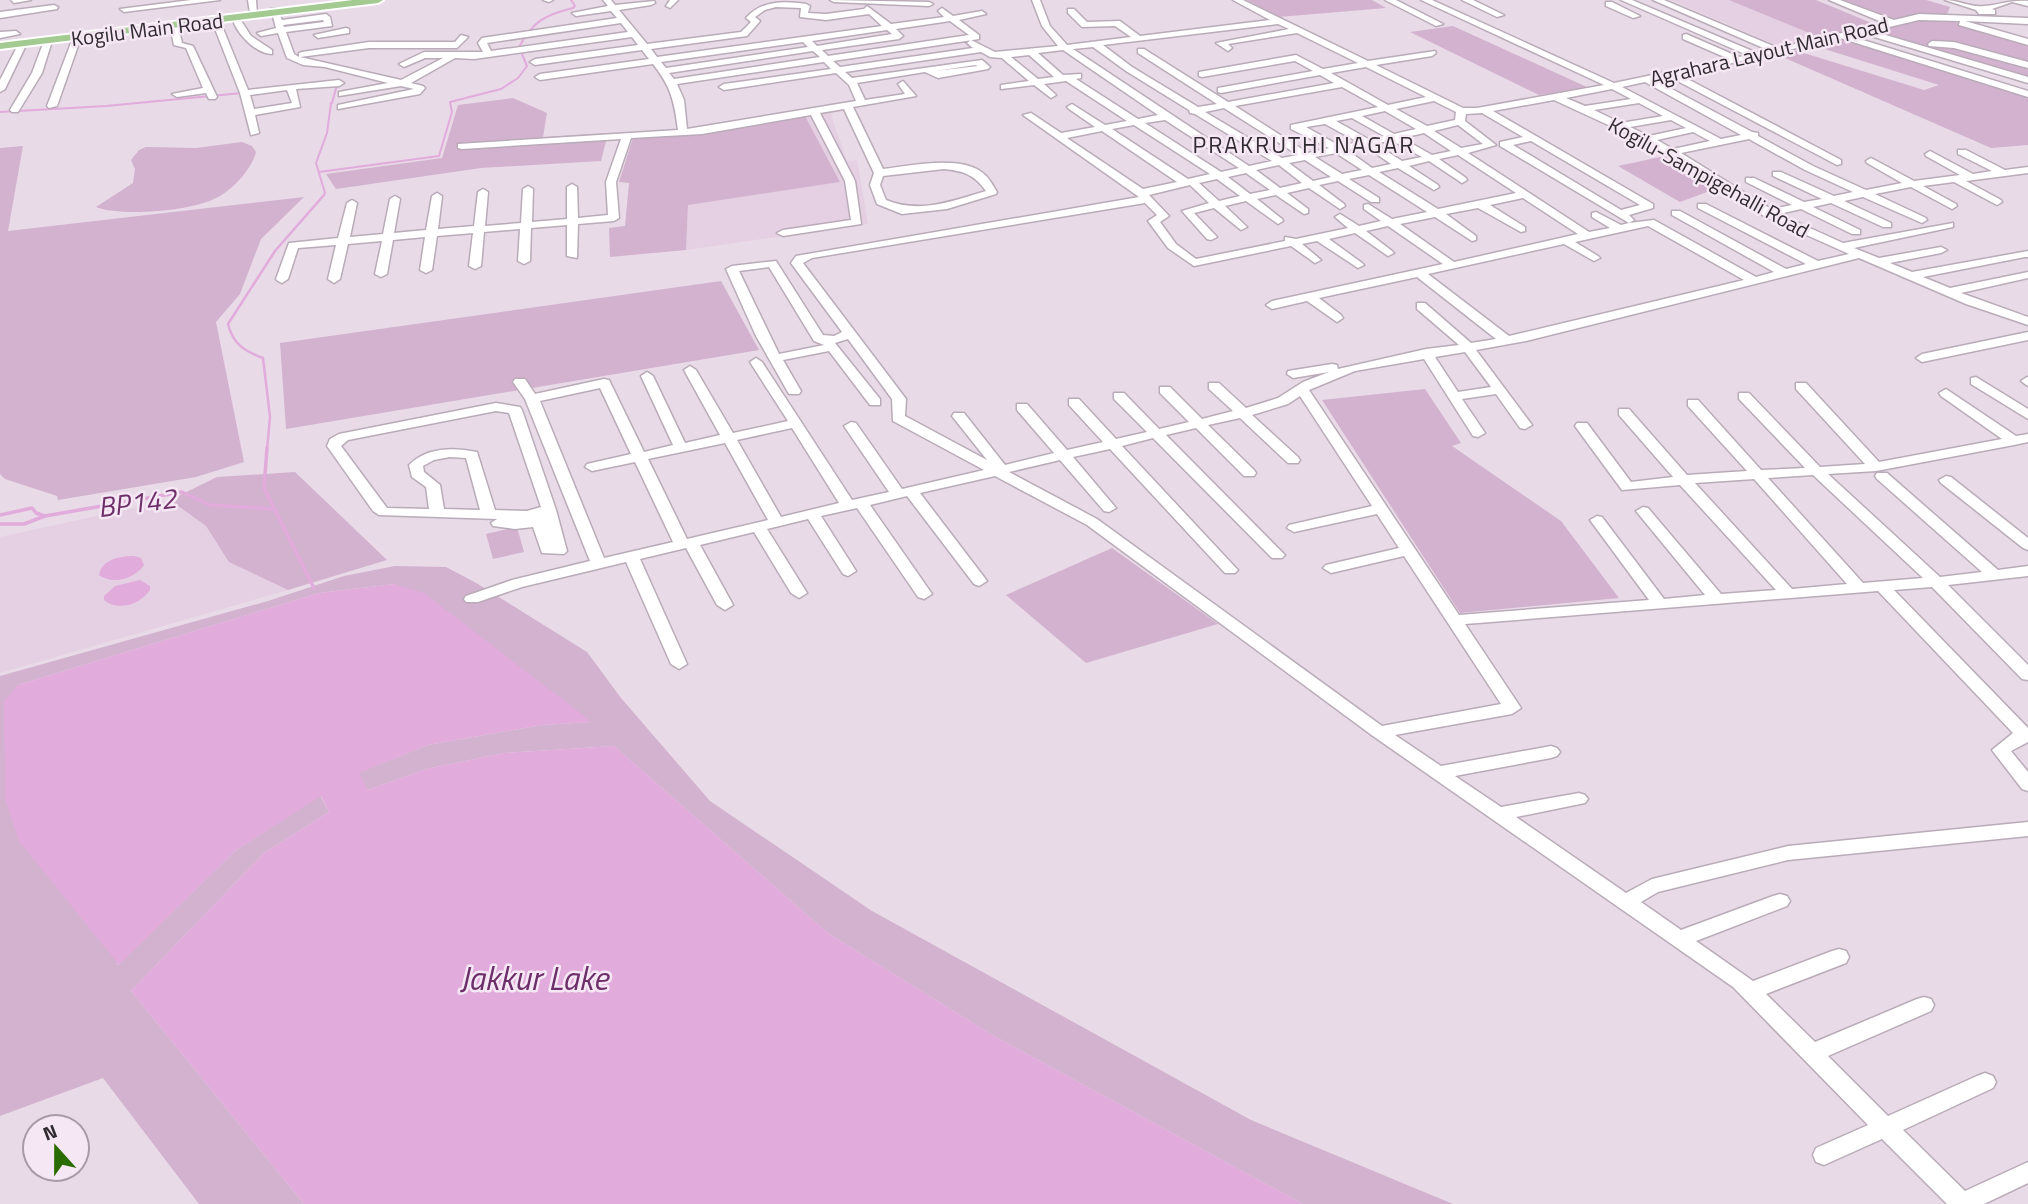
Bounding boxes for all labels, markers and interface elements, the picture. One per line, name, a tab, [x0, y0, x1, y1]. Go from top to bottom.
street label: Kogilu Main Road	[69, 4, 225, 54]
street label: Agrahara Layout Main Road	[1647, 8, 1891, 94]
street label: Kogilu-Sampigehalli Road	[1603, 108, 1815, 246]
district label: PRAKRUTHI NAGAR	[1193, 127, 1415, 162]
water label: BP142	[95, 476, 180, 528]
water label: Jakkur Lake	[460, 953, 610, 1003]
north arrow	[21, 1113, 91, 1183]
text: N	[38, 1116, 61, 1148]

